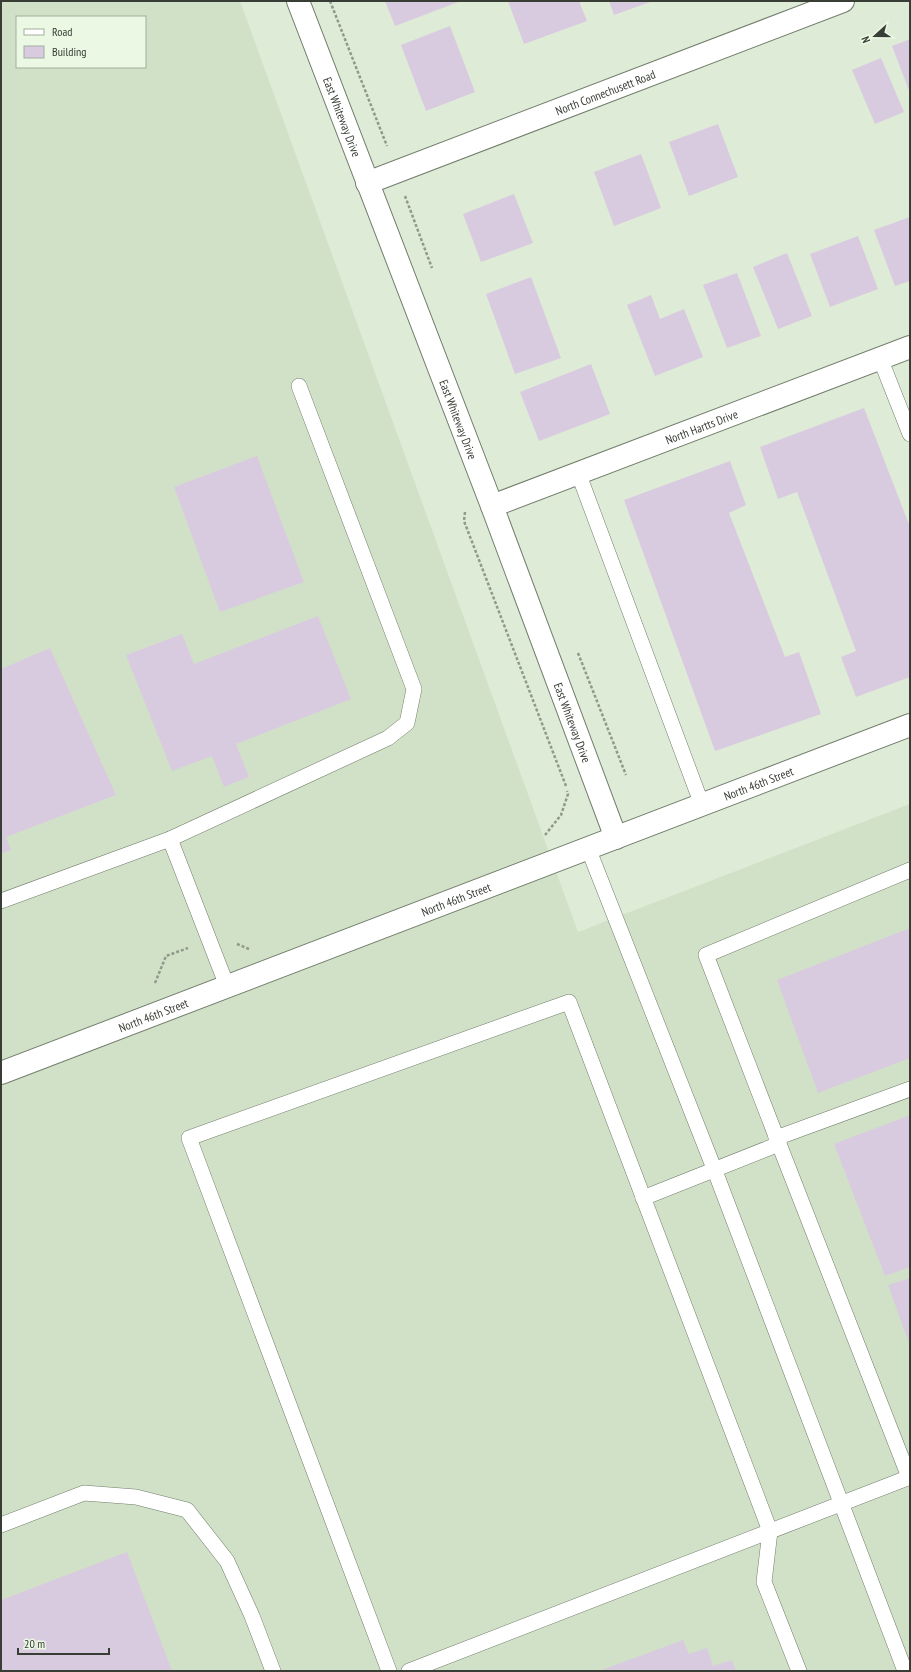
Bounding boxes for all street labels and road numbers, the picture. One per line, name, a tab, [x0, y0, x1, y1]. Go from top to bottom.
street label: North Connechusett Road	[553, 66, 657, 118]
street label: East Whiteway Drive	[320, 75, 365, 159]
street label: East Whiteway Drive	[437, 377, 481, 461]
street label: North Hartts Drive	[663, 406, 740, 447]
street label: East Whiteway Drive	[551, 680, 595, 765]
street label: North 46th Street	[722, 763, 796, 803]
street label: North 46th Street	[419, 879, 493, 919]
street label: North 46th Street	[116, 994, 191, 1035]

